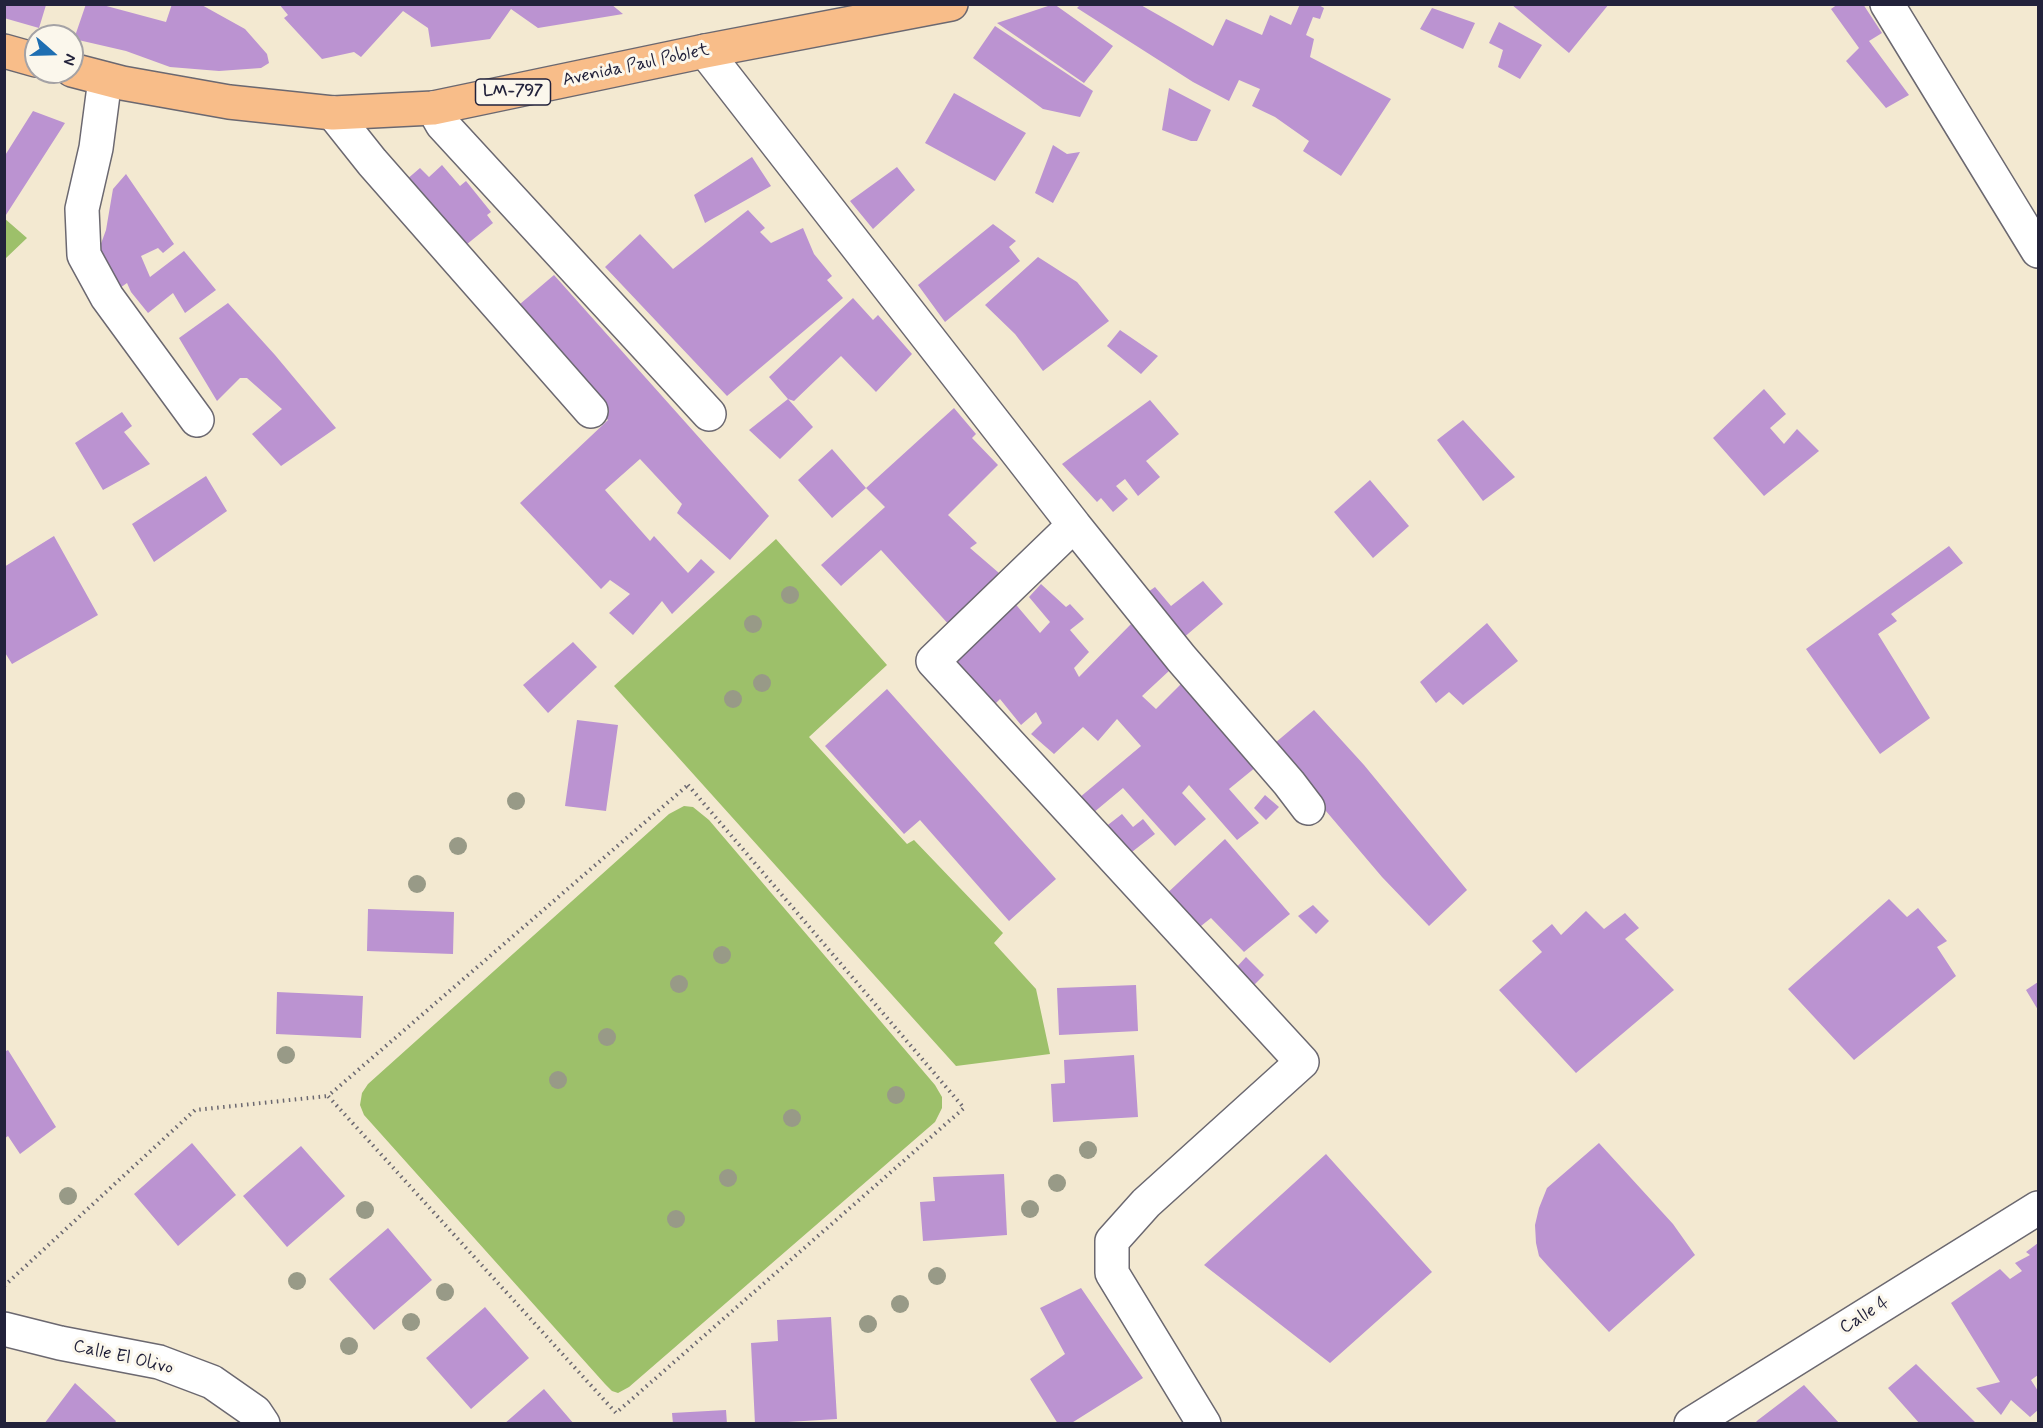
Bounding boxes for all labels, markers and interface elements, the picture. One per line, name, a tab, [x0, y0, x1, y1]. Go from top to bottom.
north arrow	[24, 24, 84, 84]
street label: Avenida Paul Poblet	[561, 40, 711, 92]
text: N	[58, 51, 81, 68]
road number: LM-797	[476, 79, 550, 105]
street label: Calle 4	[1836, 1293, 1894, 1339]
street label: Calle El Olivo	[71, 1336, 175, 1380]

